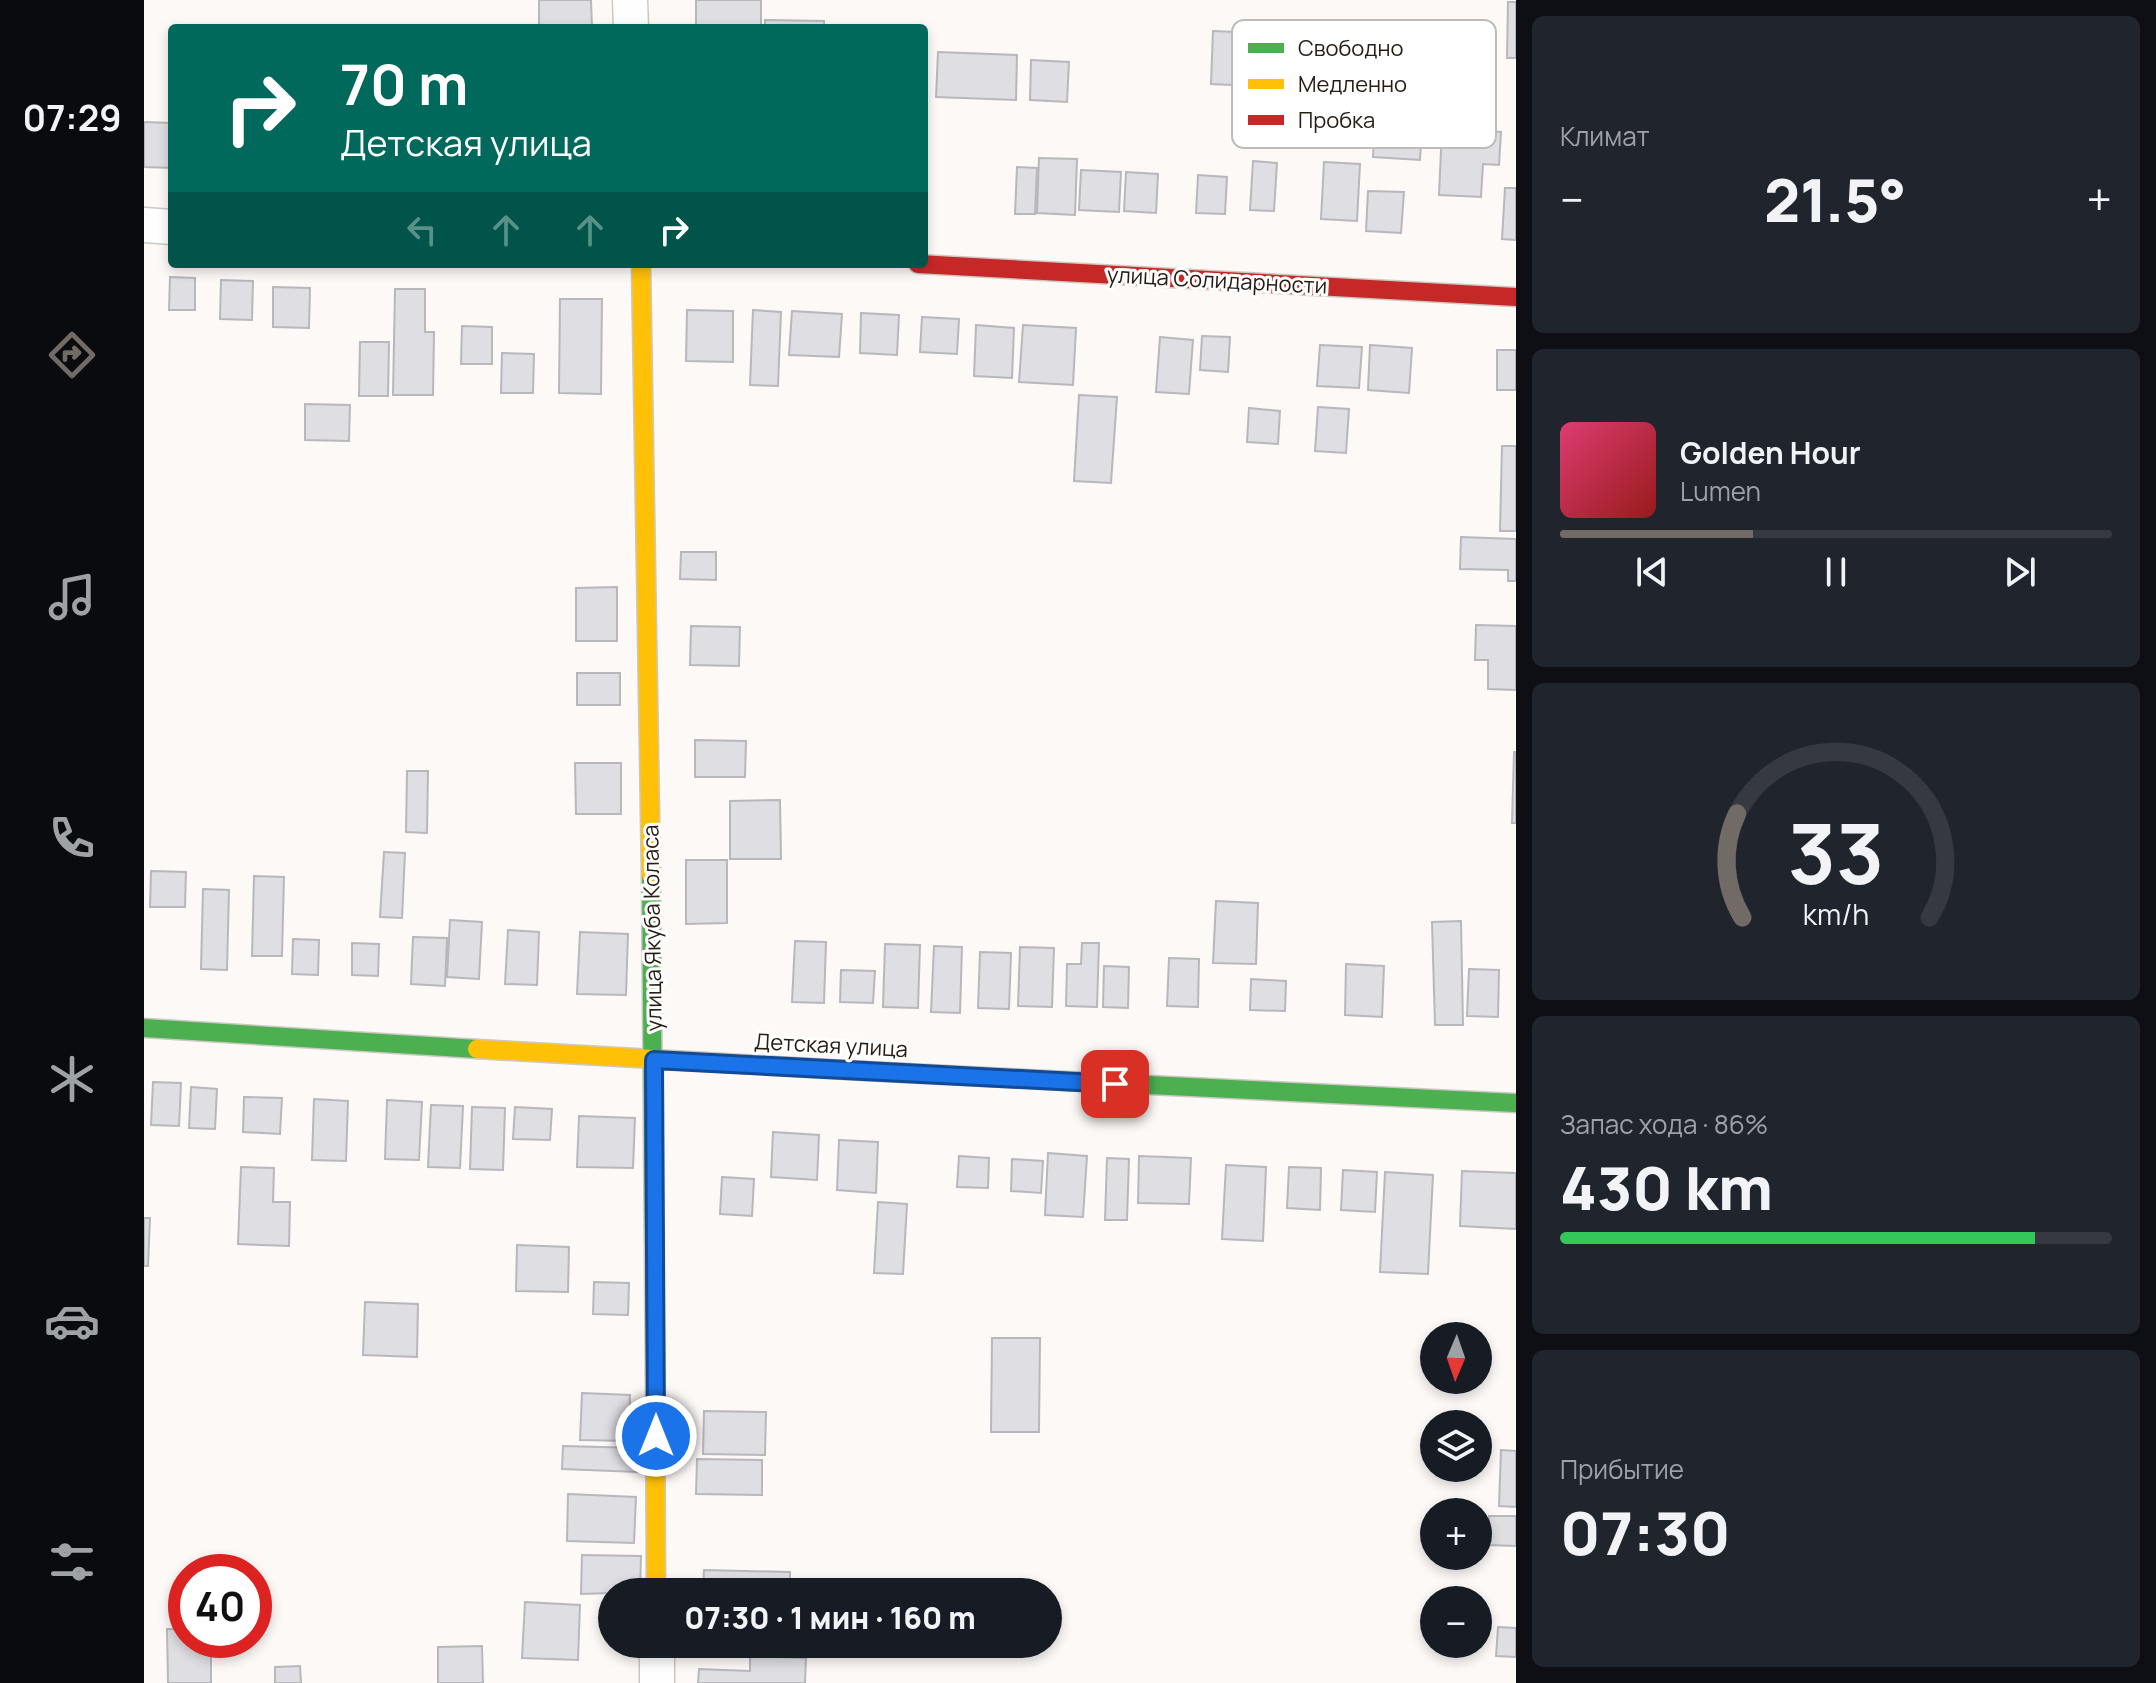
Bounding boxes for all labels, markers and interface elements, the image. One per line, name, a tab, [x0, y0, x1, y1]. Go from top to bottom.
legend	[1232, 20, 1496, 148]
text: Свободно	[1298, 33, 1404, 63]
text: 70 m	[340, 45, 468, 122]
icon: right	[208, 56, 312, 160]
text: Медленно	[1298, 69, 1407, 99]
text: 07:29	[22, 93, 122, 142]
text: Пробка	[1298, 105, 1375, 135]
text: Детская улица	[340, 118, 592, 167]
text: Климат	[1560, 118, 1650, 154]
text: 21.5°	[1764, 158, 1907, 240]
text: −	[1560, 169, 1584, 229]
text: +	[2087, 169, 2112, 229]
icon: left	[400, 208, 444, 252]
icon: ahead	[484, 208, 528, 252]
icon: ahead	[568, 208, 612, 252]
icon: right	[652, 208, 696, 252]
street label: улица Солидарности	[1106, 259, 1328, 301]
icon: directions	[44, 327, 100, 383]
text: Golden Hour	[1680, 432, 1861, 473]
text: Lumen	[1680, 473, 1761, 509]
icon: previous	[1630, 550, 1674, 594]
icon: pause	[1814, 550, 1858, 594]
icon: next	[1998, 550, 2042, 594]
icon: music	[44, 569, 100, 625]
text: 33	[1788, 794, 1884, 908]
icon: phone	[44, 810, 100, 866]
street label: улица Якуба Коласа	[635, 824, 669, 1032]
text: km/h	[1803, 895, 1869, 934]
street label: Детская улица	[753, 1026, 909, 1064]
pin	[1081, 1050, 1149, 1118]
icon: climate	[44, 1051, 100, 1107]
icon: arrive	[1093, 1062, 1137, 1106]
text: Запас хода · 86%	[1560, 1106, 1768, 1142]
text: 430 km	[1560, 1146, 1773, 1228]
icon: car	[44, 1293, 100, 1349]
north arrow	[1420, 1322, 1492, 1394]
map controls	[1420, 1322, 1492, 1658]
position arrow	[614, 1394, 698, 1478]
button: layers	[1420, 1410, 1492, 1482]
text: Прибытие	[1560, 1451, 1684, 1487]
text: 07:30	[1560, 1491, 1730, 1573]
button: +	[1420, 1498, 1492, 1570]
icon: filters	[44, 1534, 100, 1590]
speed limit sign: 40	[168, 1554, 272, 1658]
button: −	[1420, 1586, 1492, 1658]
text: 07:30 · 1 мин · 160 m	[684, 1597, 976, 1638]

